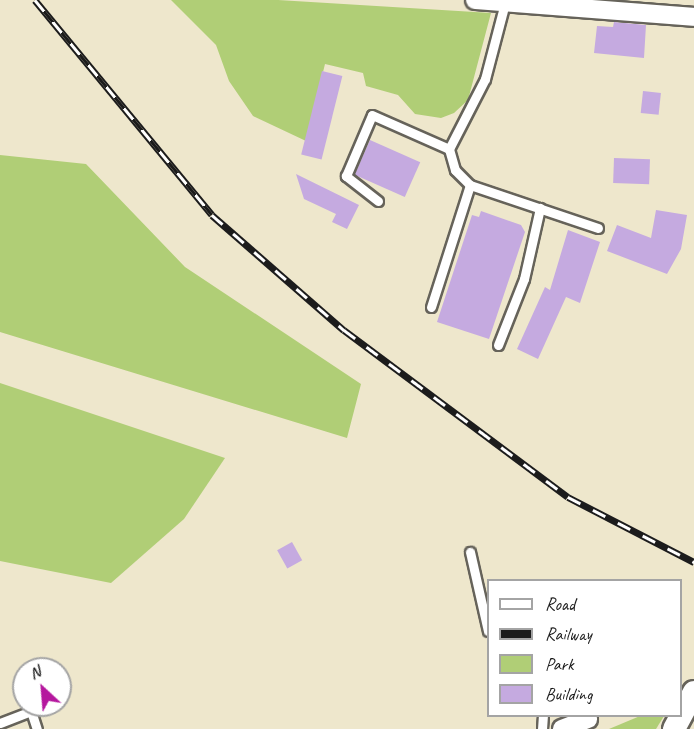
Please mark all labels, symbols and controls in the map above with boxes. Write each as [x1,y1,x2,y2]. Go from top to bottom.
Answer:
legend [487,579,682,717]
text: Road [545,593,575,615]
text: Railway [545,623,592,645]
text: Park [545,653,574,675]
north arrow [12,657,72,717]
text: N [26,661,44,684]
text: Building [545,683,592,705]

